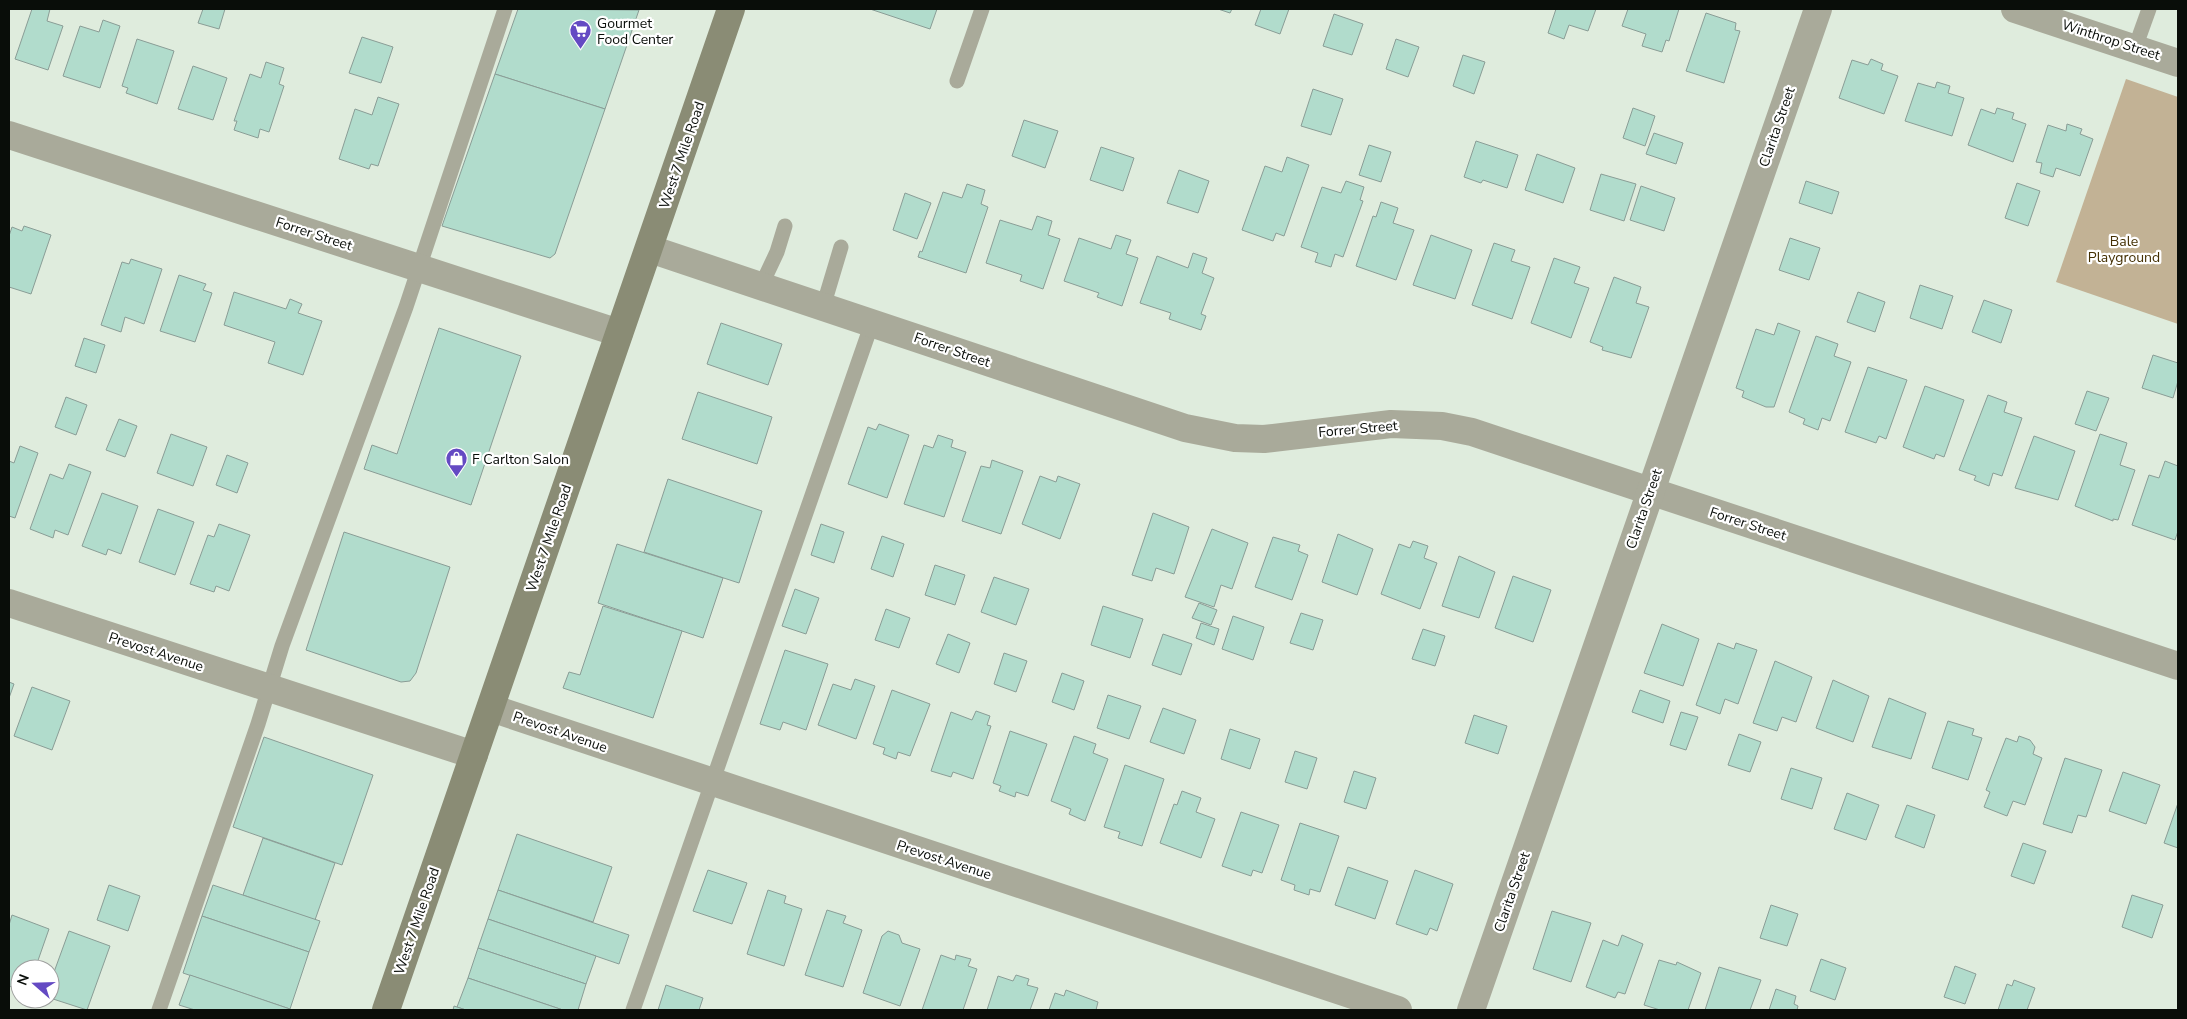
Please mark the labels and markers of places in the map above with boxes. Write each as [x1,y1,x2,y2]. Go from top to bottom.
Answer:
place label: Gourmet Food Center [597,14,673,49]
supermarket icon: Gourmet Food Center [569,19,593,50]
shop icon: F Carlton Salon [444,447,468,478]
place label: F Carlton Salon [472,450,569,469]

